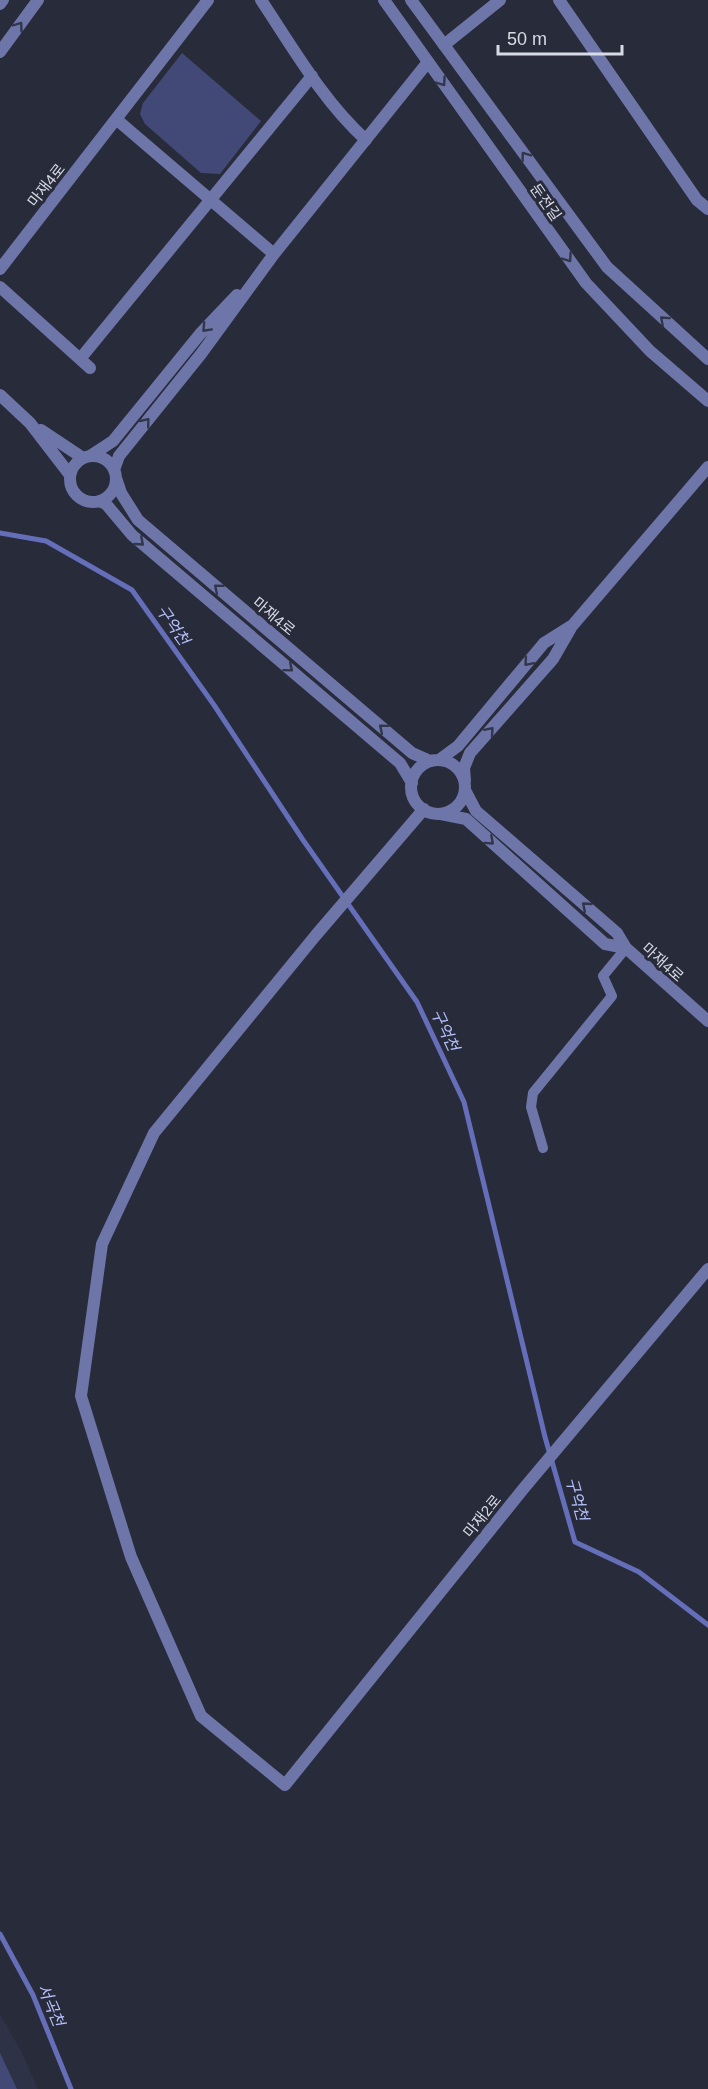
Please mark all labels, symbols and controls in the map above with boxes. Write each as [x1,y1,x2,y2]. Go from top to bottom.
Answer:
scale bar [498,18,622,56]
one-way arrow [12,21,23,32]
text: 50 m [507,29,547,49]
one-way arrow [435,75,446,86]
one-way arrow [521,152,532,163]
street label: 마재4로 [24,160,68,210]
street label: 둔전길 [527,180,565,224]
one-way arrow [560,251,571,262]
one-way arrow [661,316,671,327]
one-way arrow [202,321,213,331]
one-way arrow [139,418,150,429]
one-way arrow [133,534,144,545]
one-way arrow [214,585,225,596]
street label: 마재4로 [249,593,299,639]
water label: 구억천 [153,602,194,650]
one-way arrow [524,655,535,666]
one-way arrow [282,661,293,672]
one-way arrow [379,725,390,736]
one-way arrow [482,727,493,738]
one-way arrow [484,834,494,845]
one-way arrow [582,903,593,914]
street label: 마재4로 [639,939,687,985]
water label: 구억천 [428,1006,463,1056]
water label: 구억천 [563,1475,592,1525]
street label: 마재2로 [460,1491,504,1541]
water label: 서곡천 [35,1981,68,2031]

